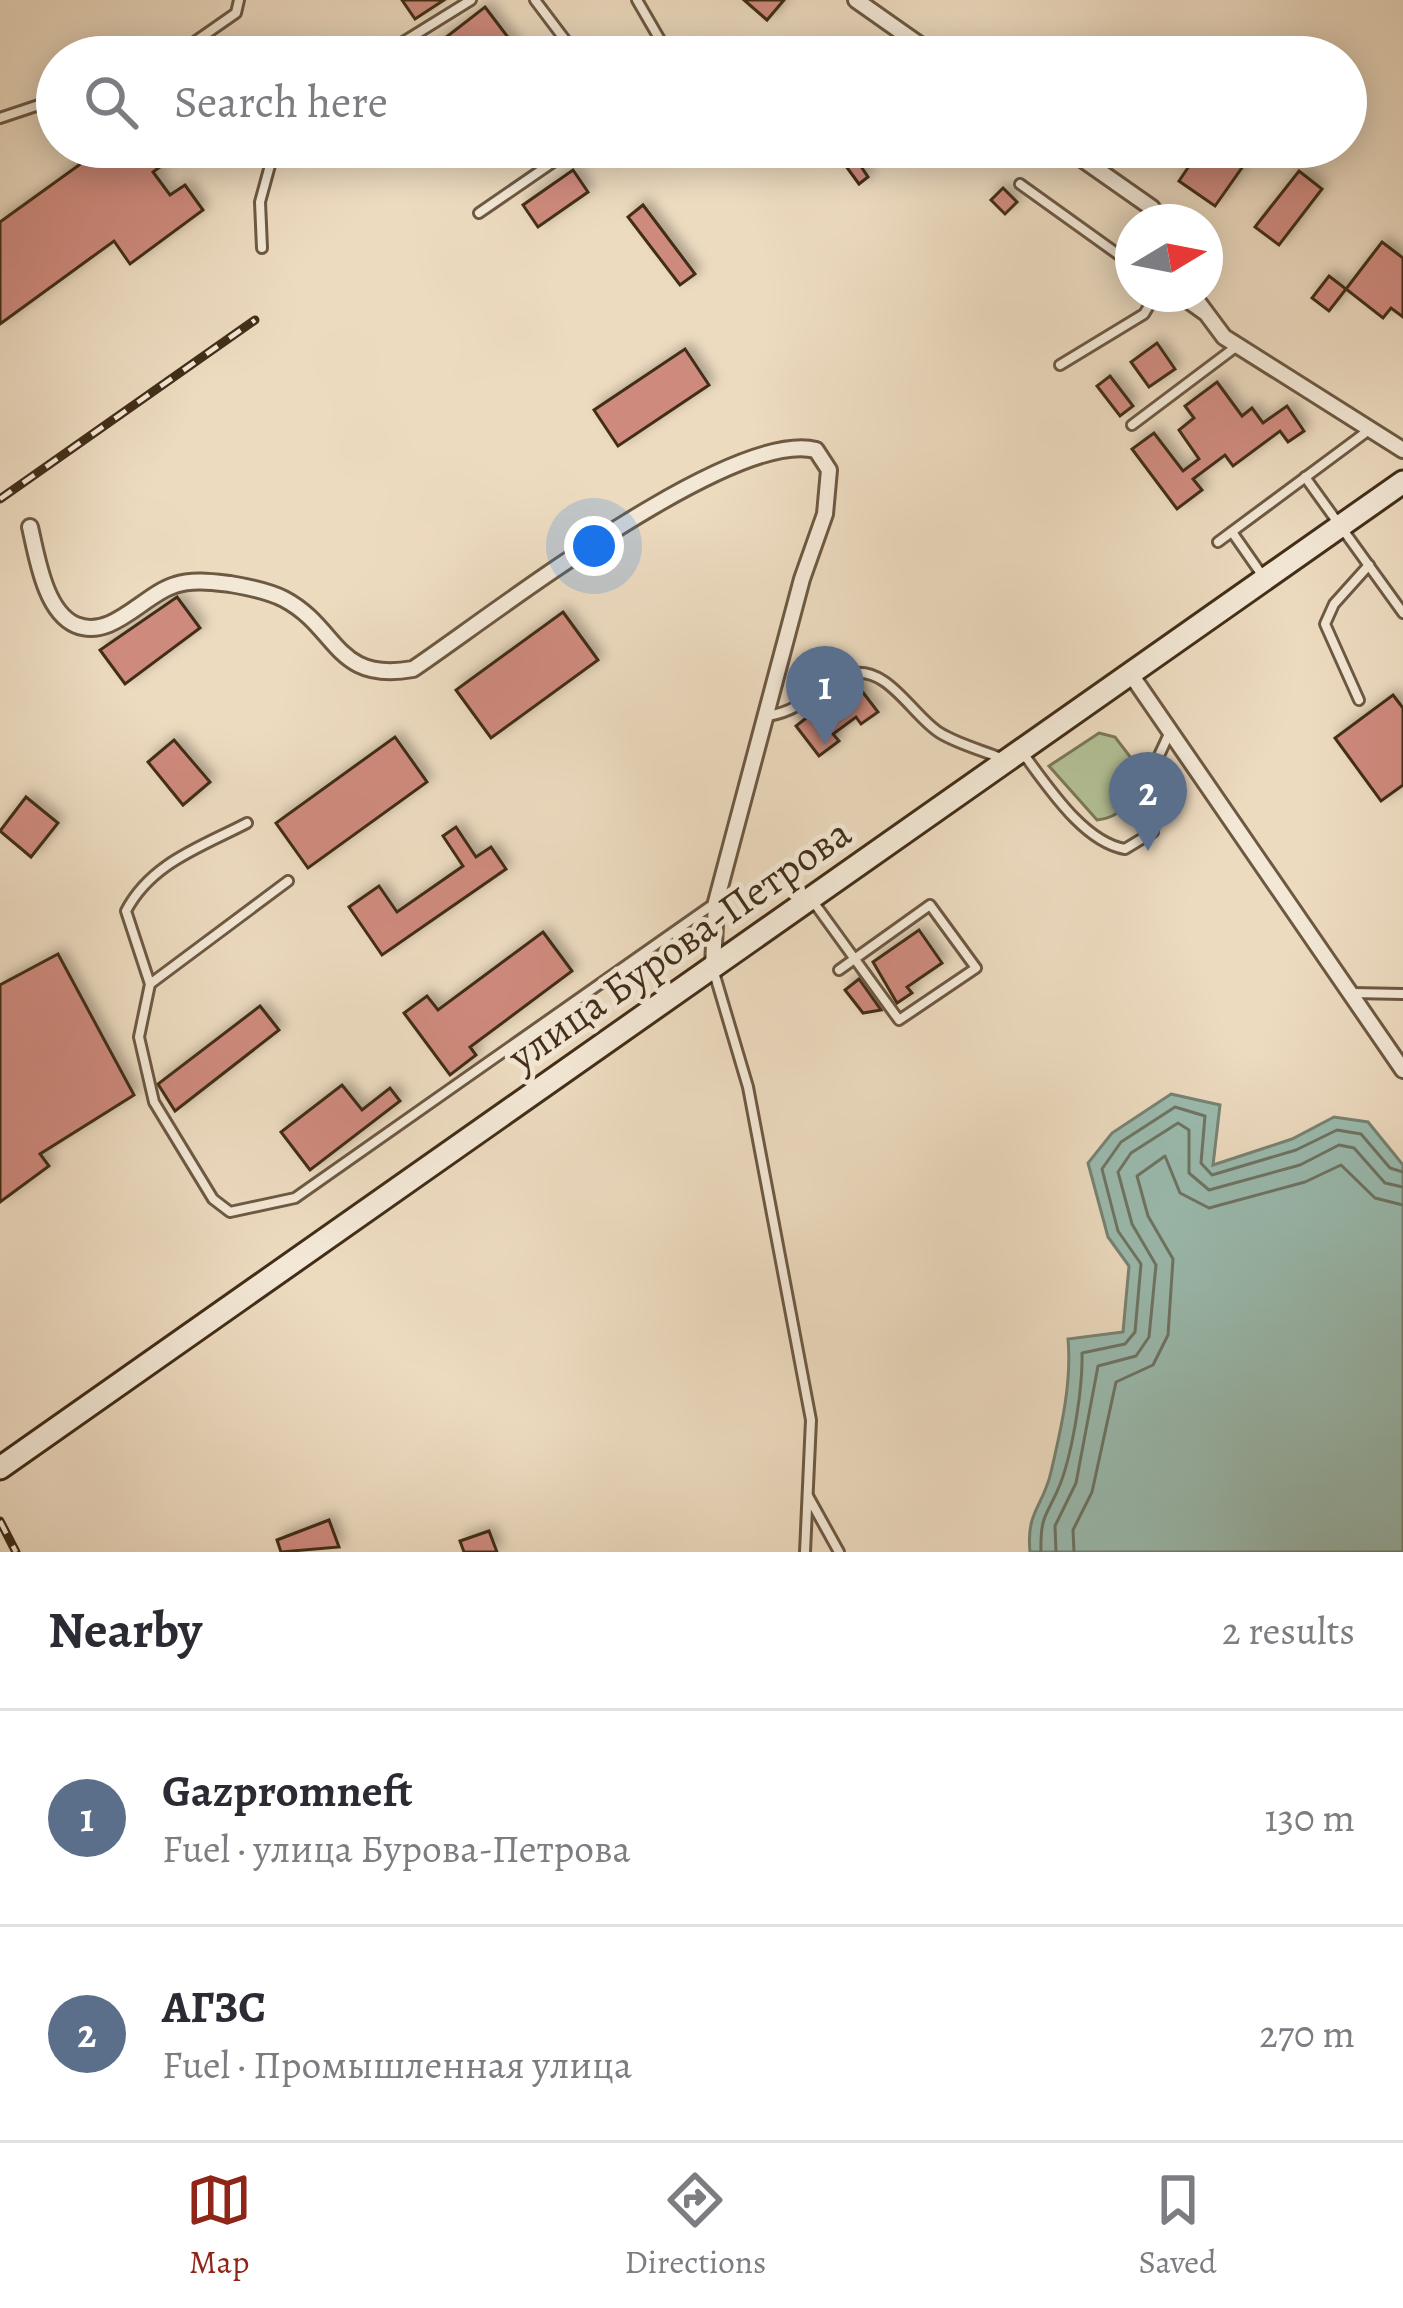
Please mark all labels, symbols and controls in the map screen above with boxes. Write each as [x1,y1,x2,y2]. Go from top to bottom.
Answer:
search box [36,36,1367,168]
icon: search [78,69,144,135]
text: Search here [174,71,388,133]
north arrow [1115,204,1223,312]
your location [564,516,624,576]
pin: 1 [786,646,864,745]
pin: 2 [1109,752,1187,851]
street label: улица Бурова-Петрова [495,804,862,1084]
text: Nearby [48,1595,202,1665]
text: 2 results [1222,1604,1355,1657]
text: Gazpromneft [162,1760,413,1822]
text: 1 [80,1791,94,1844]
text: 130 m [1264,1791,1355,1844]
text: Fuel · улица Бурова-Петрова [162,1822,631,1875]
text: АГЗС [162,1976,266,2038]
text: 2 [78,2007,96,2060]
text: 270 m [1259,2007,1355,2060]
text: Fuel · Промышленная улица [162,2038,632,2091]
tab: Map [186,2167,252,2284]
tab: Directions [625,2167,766,2284]
tab: Saved [1139,2167,1217,2284]

